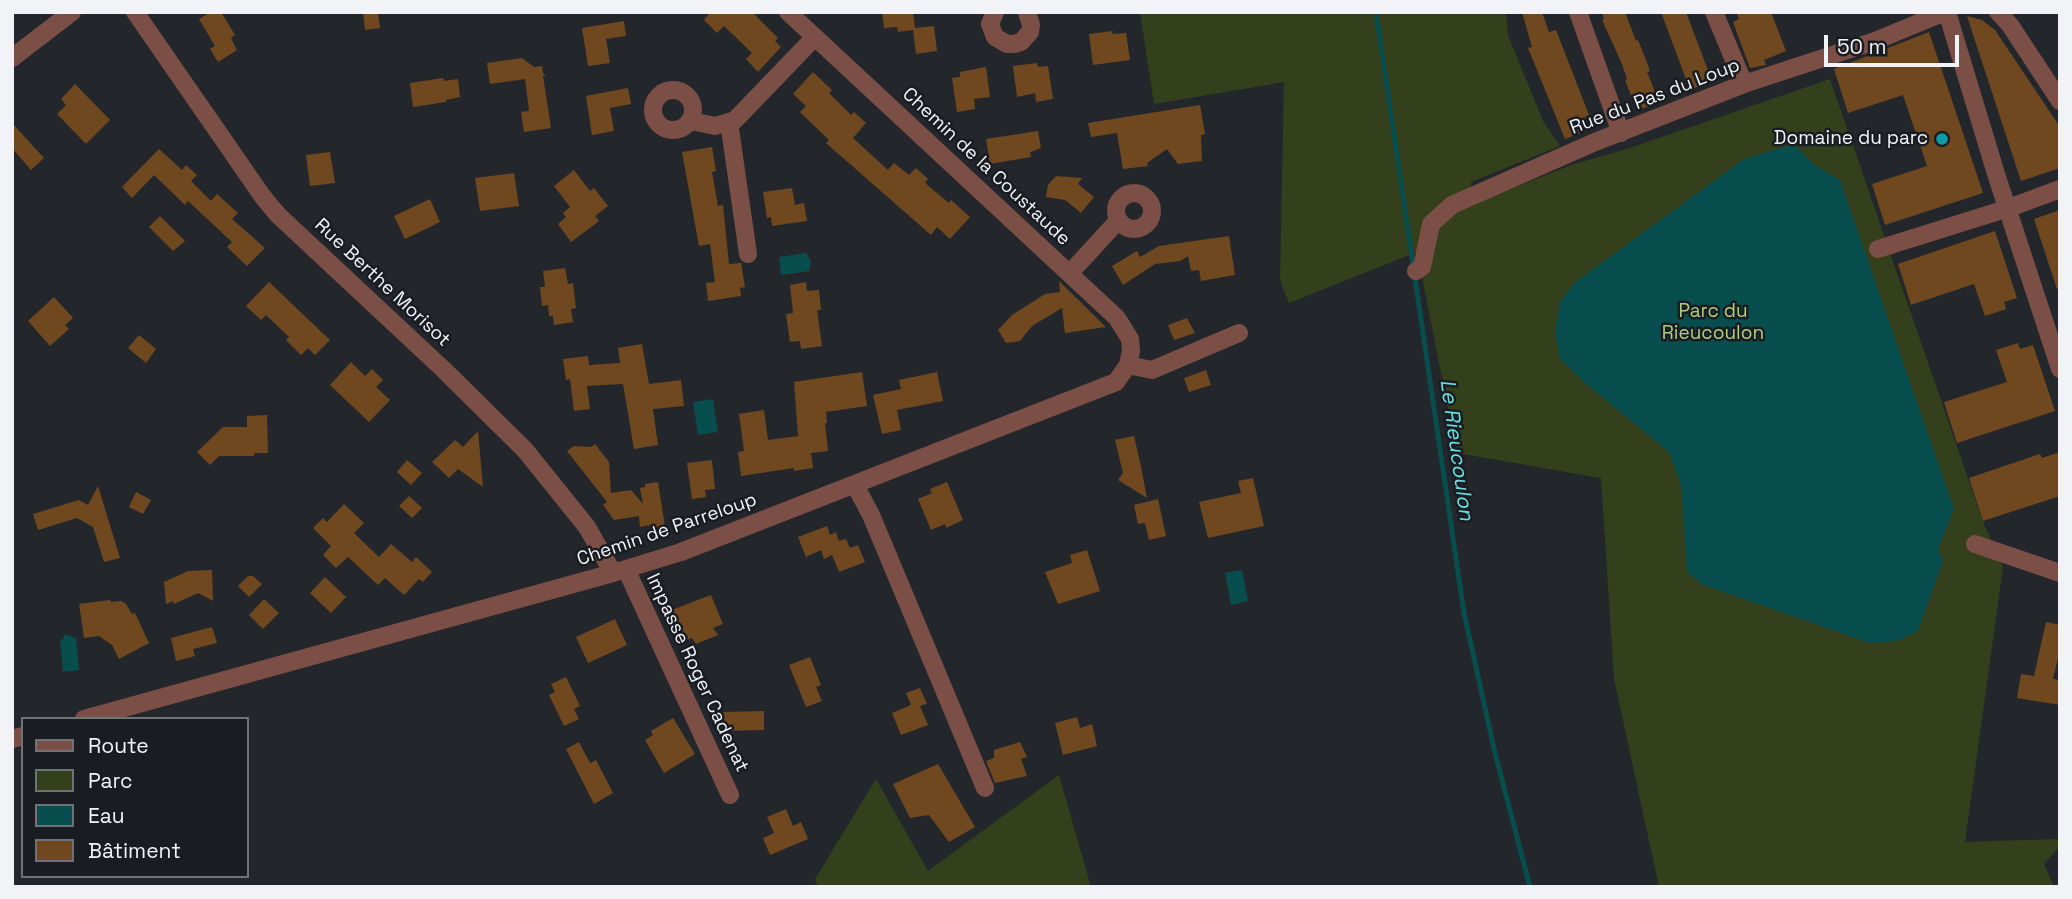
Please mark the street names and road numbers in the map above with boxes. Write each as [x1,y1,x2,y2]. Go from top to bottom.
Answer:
street label: Rue du Pas du Loup [1567,54,1743,140]
street label: Chemin de la Coustaude [897,83,1075,251]
street label: Rue Berthe Morisot [309,214,455,352]
street label: Chemin de Parreloup [574,489,760,571]
street label: Impasse Roger Cadenat [641,570,753,776]

